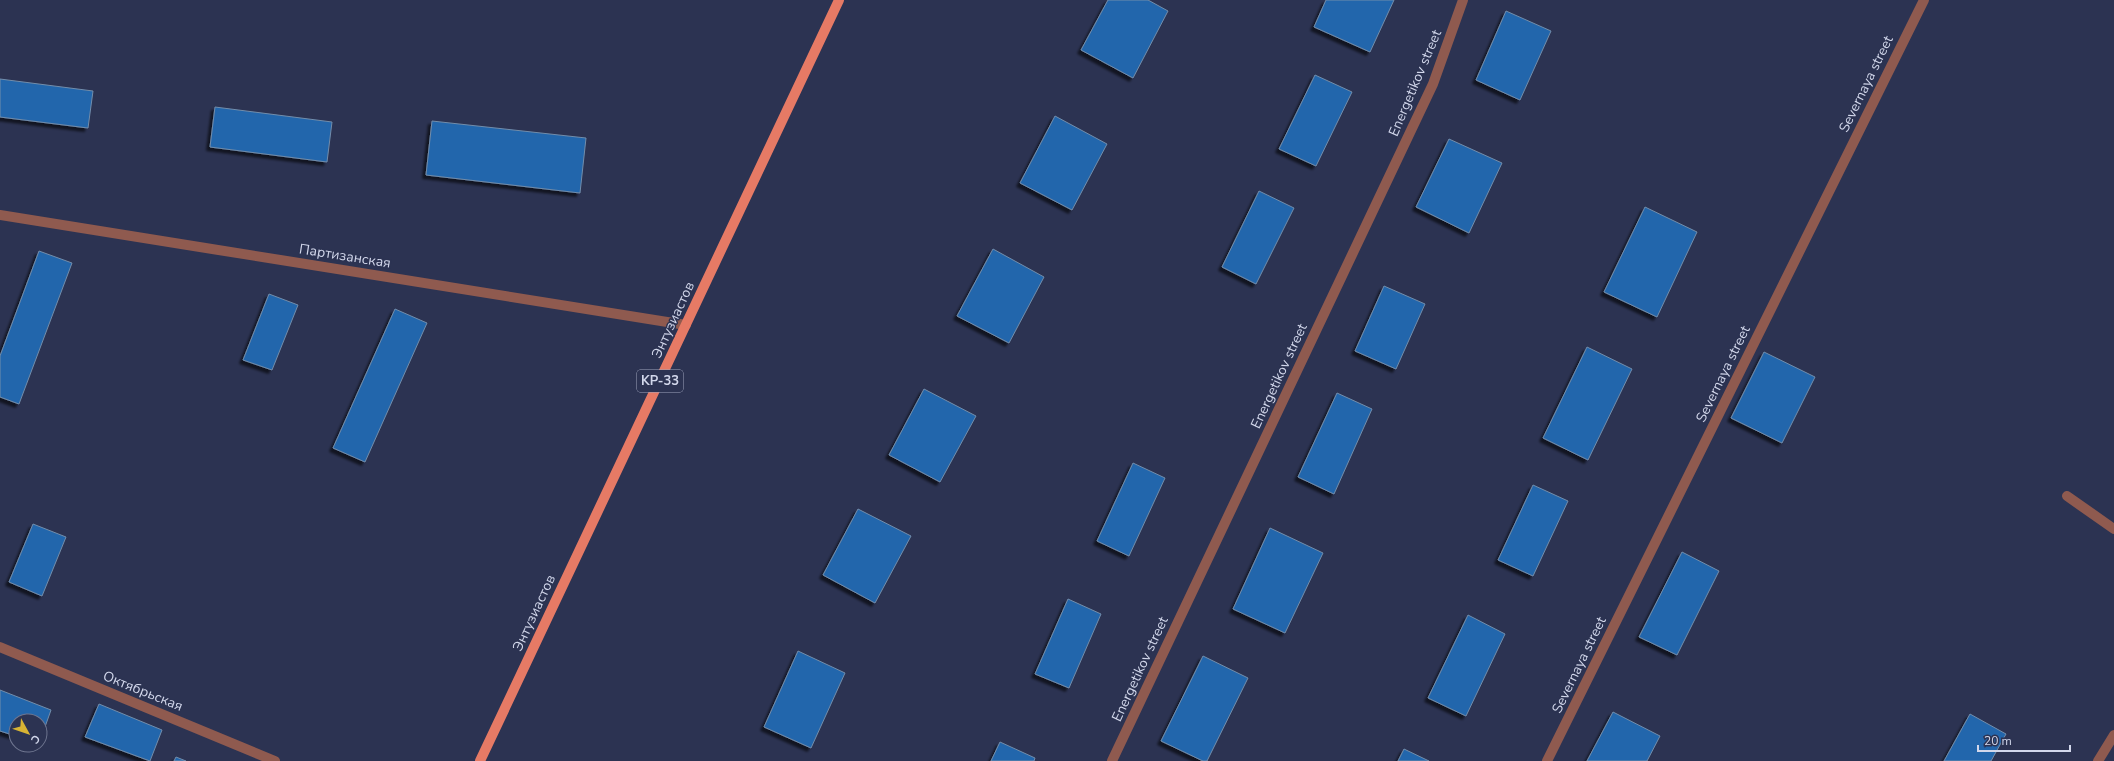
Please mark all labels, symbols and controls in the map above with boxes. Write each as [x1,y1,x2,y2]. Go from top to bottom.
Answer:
street label: Energetikov street [1384,27,1446,139]
street label: Severnaya street [1834,32,1898,135]
street label: Партизанская [298,239,392,273]
street label: Энтузиастов [647,278,699,361]
street label: Energetikov street [1246,320,1312,432]
street label: Severnaya street [1691,322,1755,425]
road number: KP-33 [637,370,683,392]
street label: Энтузиастов [508,571,560,654]
street label: Energetikov street [1107,613,1173,725]
street label: Severnaya street [1547,613,1611,716]
street label: Октябрьская [100,666,186,716]
north arrow [8,713,48,753]
scale bar [1978,727,2070,753]
text: С [27,731,43,747]
text: 20 m [1984,733,2012,749]

